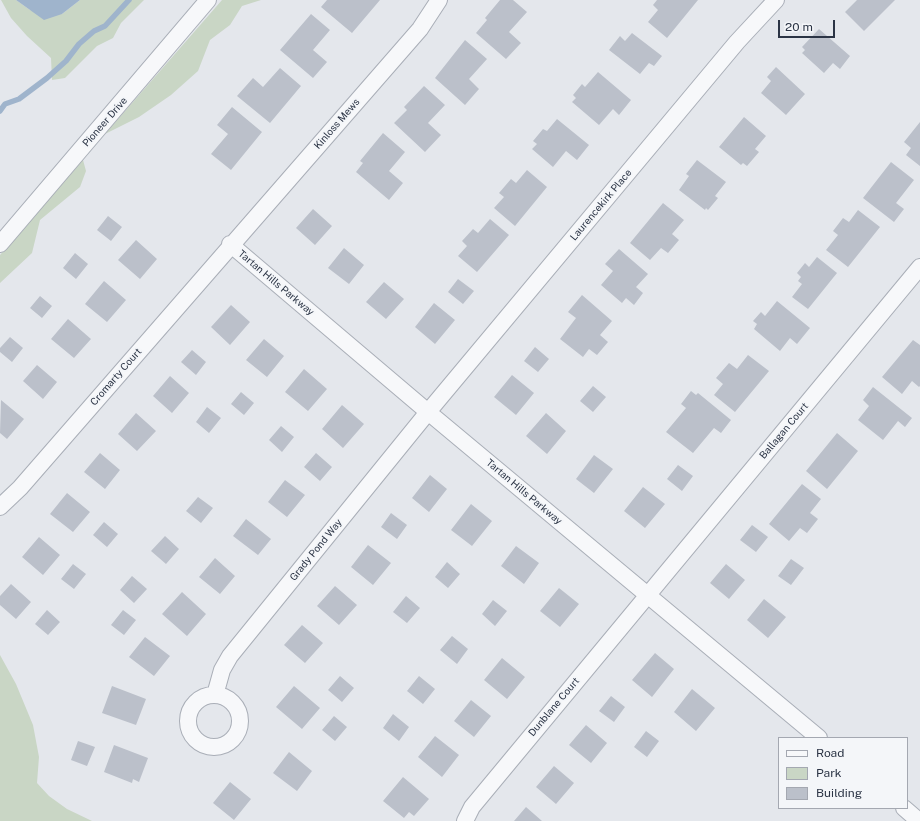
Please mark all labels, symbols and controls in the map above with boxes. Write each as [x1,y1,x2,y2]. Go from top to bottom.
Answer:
scale bar [780,12,837,38]
text: 20 m [785,20,813,34]
street label: Pioneer Drive [80,95,130,149]
street label: Kinloss Mews [312,96,362,152]
street label: Laurencekirk Place [568,167,634,243]
street label: Tartan Hills Parkway [236,248,316,318]
street label: Cromarty Court [88,346,144,408]
street label: Ballagan Court [757,401,811,461]
street label: Tartan Hills Parkway [484,457,564,527]
street label: Grady Pond Way [287,517,345,583]
street label: Dunblane Court [526,675,582,739]
legend [778,737,908,809]
text: Road [816,746,844,760]
text: Park [816,766,842,780]
text: Building [816,786,862,800]

